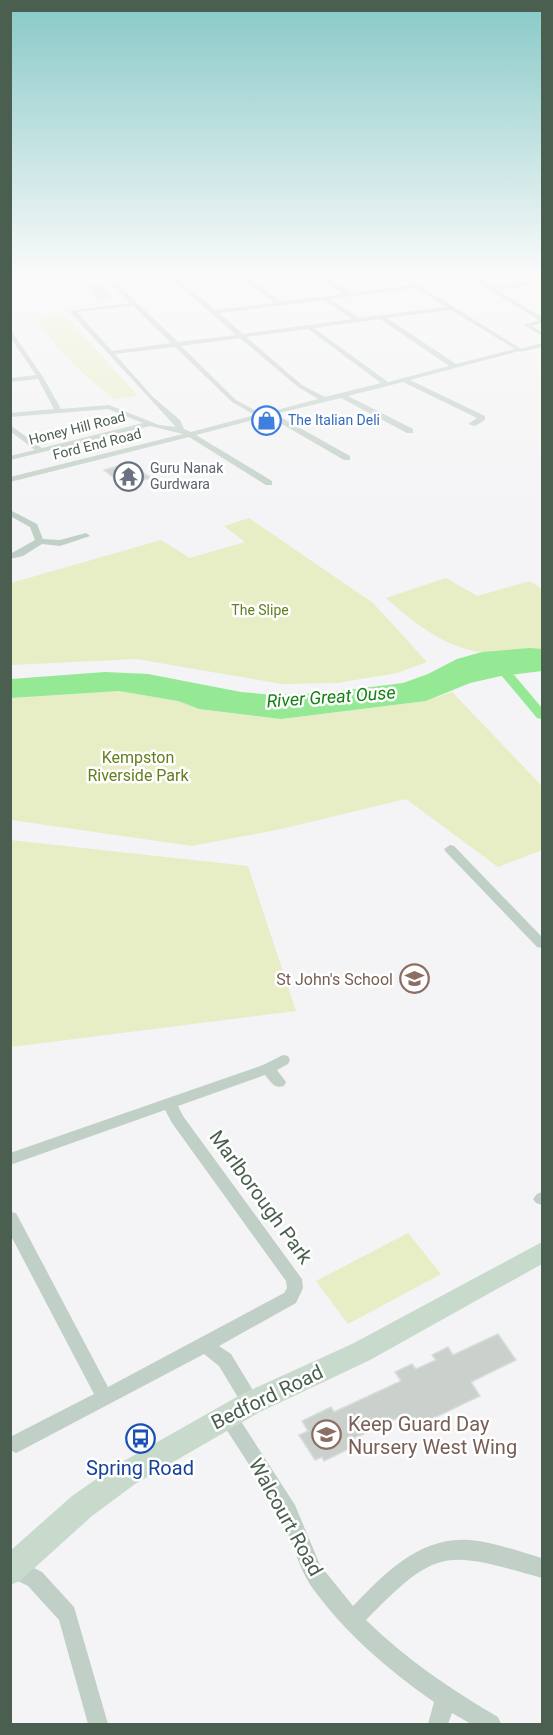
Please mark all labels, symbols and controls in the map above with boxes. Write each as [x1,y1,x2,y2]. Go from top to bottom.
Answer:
shop icon: The Italian Deli [251,404,283,436]
street label: Honey Hill Road [27,408,127,448]
place label: The Italian Deli [288,412,380,428]
street label: Ford End Road [51,425,143,463]
temple icon: Guru Nanak Gurdwara [113,460,145,492]
place label: Guru Nanak Gurdwara [150,460,224,492]
park label: The Slipe [231,602,289,618]
water label: River Great Ouse [266,682,396,711]
park label: Kempston Riverside Park [87,748,189,785]
school or university icon: St John's School [398,963,430,995]
place label: St John's School [276,970,393,989]
street label: Marlborough Park [205,1126,318,1269]
street label: Bedford Road [207,1360,327,1434]
place label: Keep Guard Day Nursery West Wing [348,1412,517,1459]
school or university icon: Keep Guard Day Nursery West Wing [311,1419,343,1451]
bus stop icon: Spring Road [124,1422,156,1454]
street label: Walcourt Road [244,1454,328,1580]
place label: Spring Road [86,1456,194,1480]

